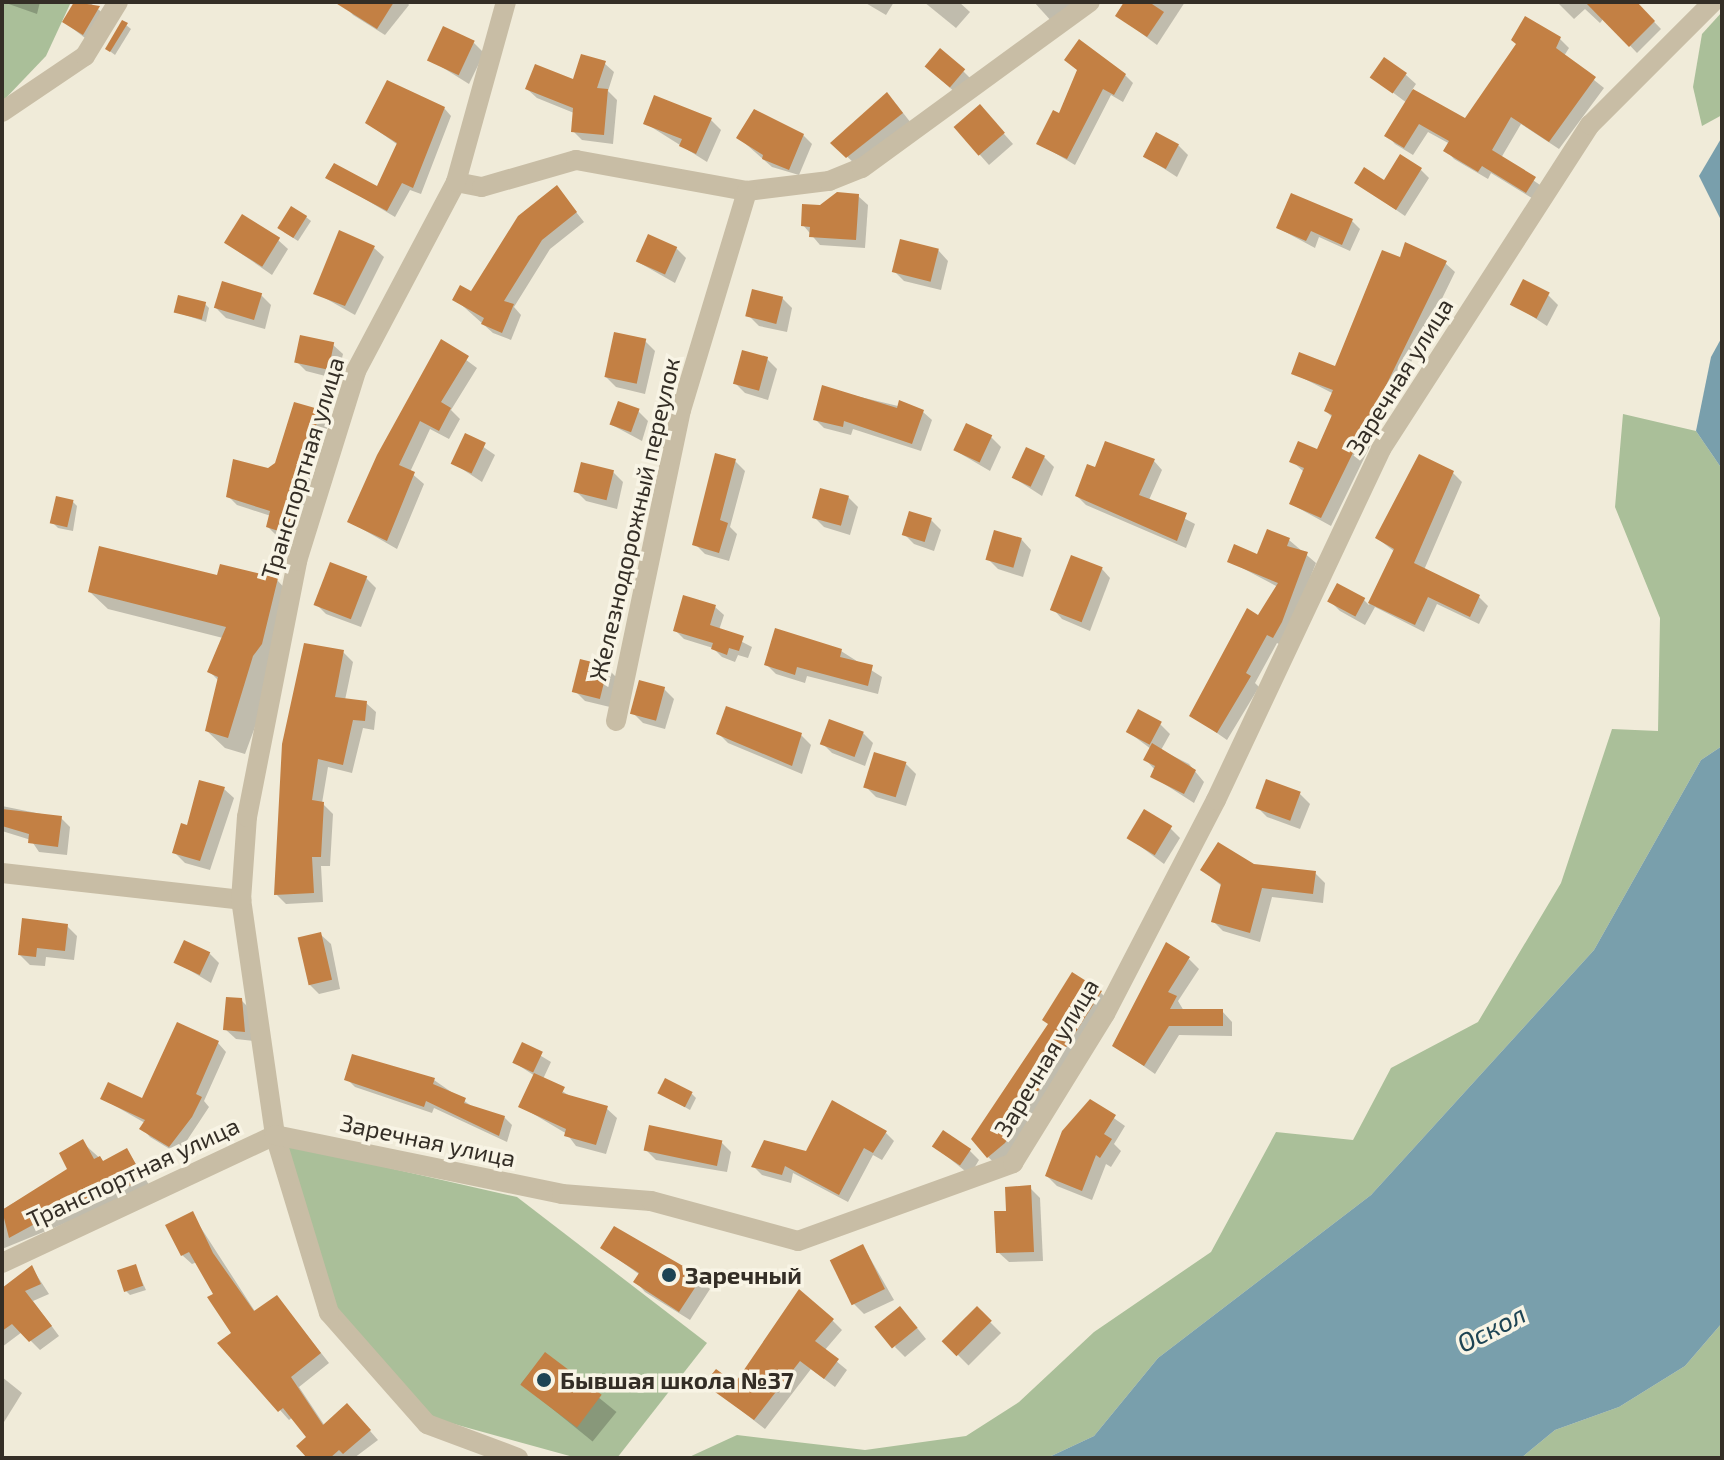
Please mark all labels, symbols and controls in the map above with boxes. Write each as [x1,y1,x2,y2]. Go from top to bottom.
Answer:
street label: Заречная улица [1339,293,1459,459]
street label: Транспортная улица [254,353,350,583]
street label: Железнодорожный переулок [583,355,685,683]
street label: Заречная улица [988,973,1104,1141]
street label: Заречная улица [338,1107,518,1173]
street label: Транспортная улица [22,1110,244,1234]
place label: Заречный [685,1261,802,1289]
marker: Заречный [660,1266,678,1284]
water label: Оскол [1451,1298,1531,1358]
place label: Бывшая школа №37 [560,1366,794,1394]
marker: Бывшая школа №37 [535,1371,553,1389]

